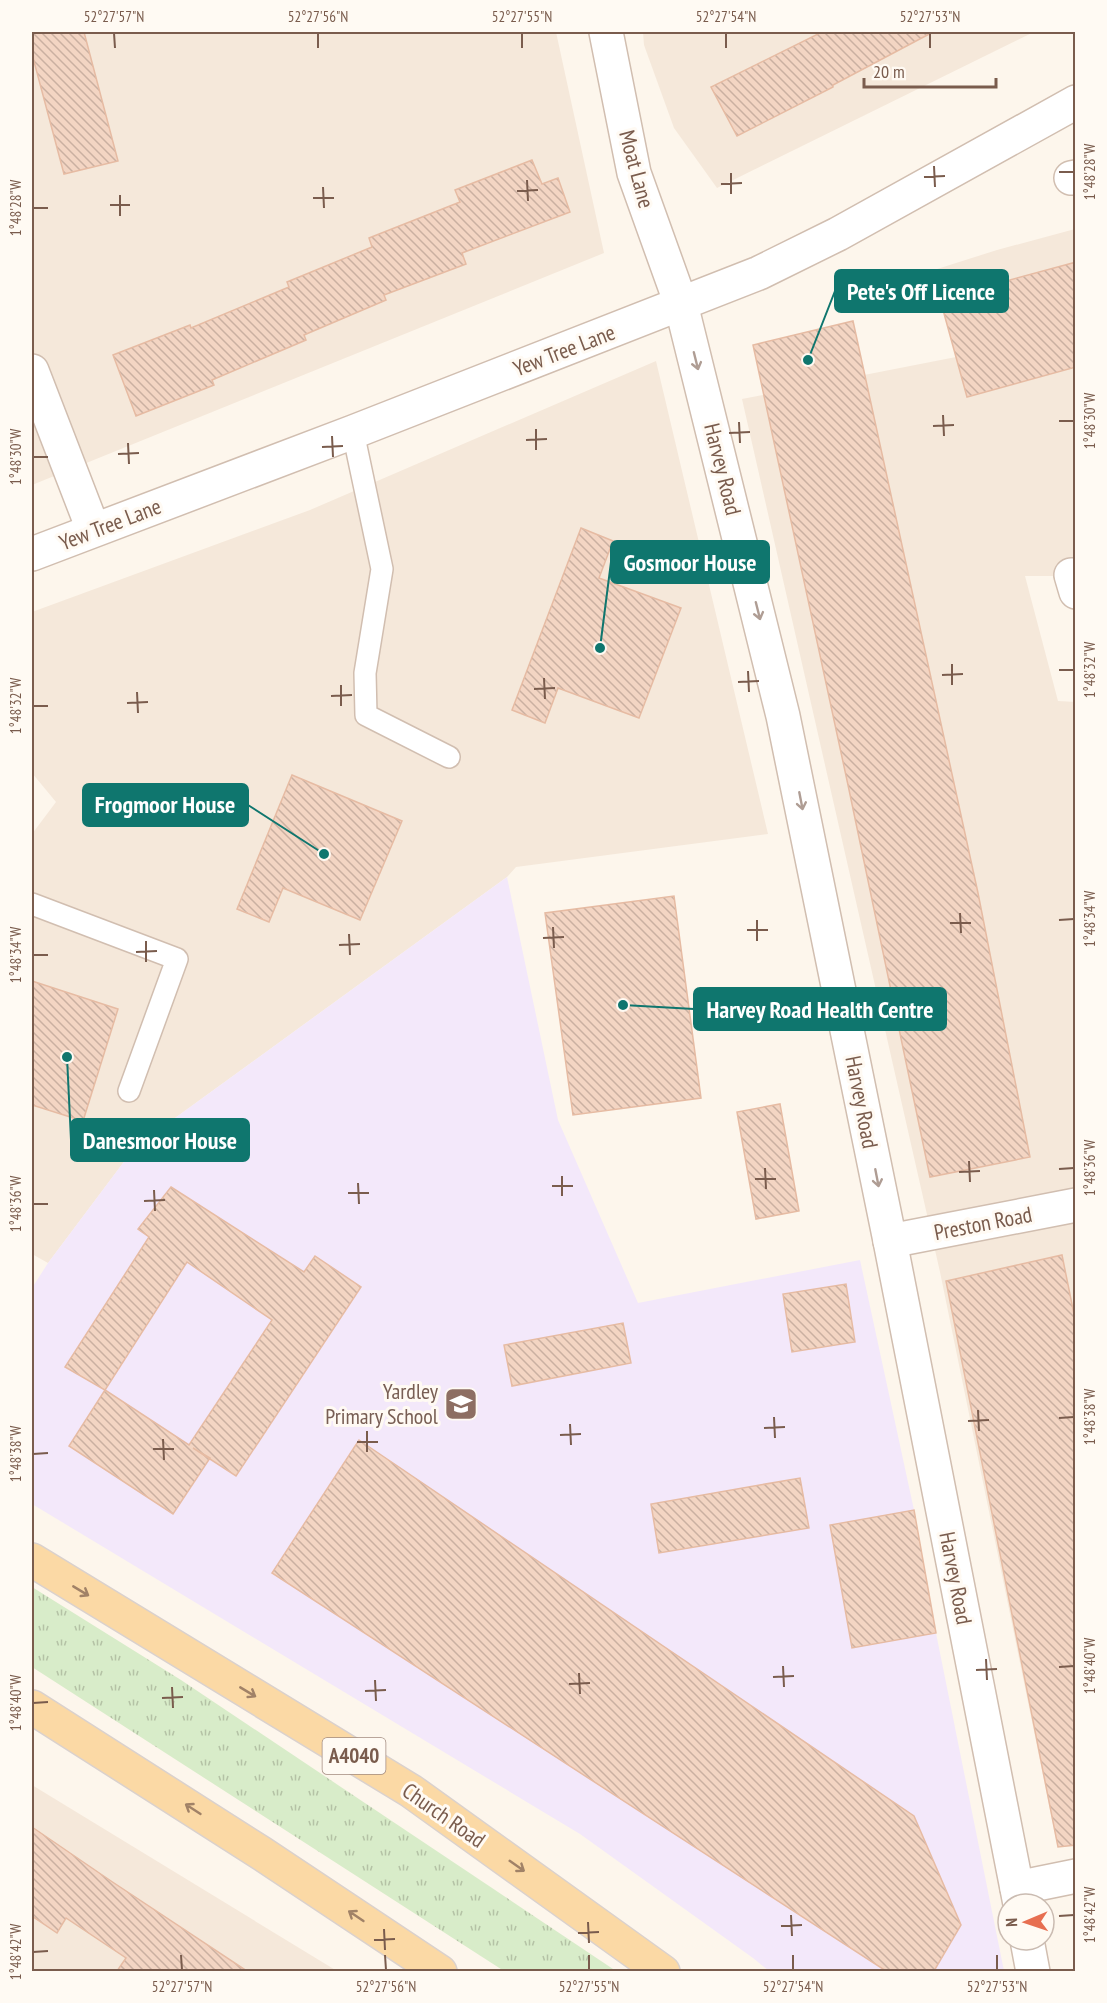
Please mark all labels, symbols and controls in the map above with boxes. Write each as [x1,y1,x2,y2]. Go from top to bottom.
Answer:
text: 52°27'57"N [84,7,144,26]
text: 52°27'56"N [288,7,348,26]
text: 52°27'55"N [492,7,552,26]
text: 52°27'54"N [696,7,756,26]
text: 52°27'53"N [900,7,960,26]
scale bar [864,51,996,89]
text: 20 m [873,60,905,83]
street label: Moat Lane [613,127,661,211]
text: 1°48'28"W [1080,144,1099,200]
text: 1°48'28"W [6,180,25,236]
callout: Pete's Off Licence [835,270,1008,312]
text: Pete's Off Licence [847,276,995,307]
street label: Yew Tree Lane [509,318,619,382]
one-way arrow [690,351,702,370]
text: 1°48'30"W [1080,393,1099,449]
street label: Harvey Road [698,420,748,518]
text: 1°48'30"W [6,429,25,485]
street label: Yew Tree Lane [55,492,165,556]
callout: Gosmoor House [611,541,769,583]
text: Gosmoor House [623,547,757,578]
one-way arrow [752,601,764,620]
text: 1°48'32"W [1080,642,1099,698]
text: 1°48'32"W [6,678,25,734]
callout: Frogmoor House [83,784,248,826]
text: Frogmoor House [95,789,235,820]
one-way arrow [796,791,807,810]
text: 1°48'34"W [1080,891,1099,947]
text: 1°48'34"W [6,927,25,983]
callout: Harvey Road Health Centre [694,988,946,1030]
text: Harvey Road Health Centre [706,994,934,1025]
street label: Harvey Road [839,1053,885,1151]
callout: Danesmoor House [71,1119,249,1161]
text: Danesmoor House [83,1125,237,1156]
text: 1°48'36"W [1080,1140,1099,1196]
one-way arrow [872,1167,883,1187]
text: 1°48'36"W [6,1176,25,1232]
street label: Preston Road [932,1200,1034,1246]
place label: Yardley Primary School [325,1377,439,1430]
school or university icon: Yardley Primary School [443,1386,479,1422]
text: 1°48'38"W [1080,1389,1099,1445]
text: 1°48'38"W [6,1426,25,1482]
street label: Harvey Road [933,1529,979,1627]
one-way arrow [73,1584,90,1597]
text: 1°48'40"W [1080,1638,1099,1694]
text: 1°48'40"W [6,1675,25,1731]
one-way arrow [239,1686,256,1698]
road number: A4040 [322,1738,386,1774]
street label: Church Road [397,1776,491,1854]
one-way arrow [184,1803,201,1816]
one-way arrow [509,1860,525,1873]
text: 1°48'42"W [1080,1887,1099,1943]
north arrow [996,1892,1056,1952]
one-way arrow [348,1910,365,1922]
text: N [1001,1918,1021,1927]
text: 1°48'42"W [6,1924,25,1980]
text: 52°27'57"N [152,1977,212,1996]
text: 52°27'56"N [356,1977,416,1996]
text: 52°27'55"N [559,1977,619,1996]
text: 52°27'54"N [763,1977,823,1996]
text: 52°27'53"N [967,1977,1027,1996]

